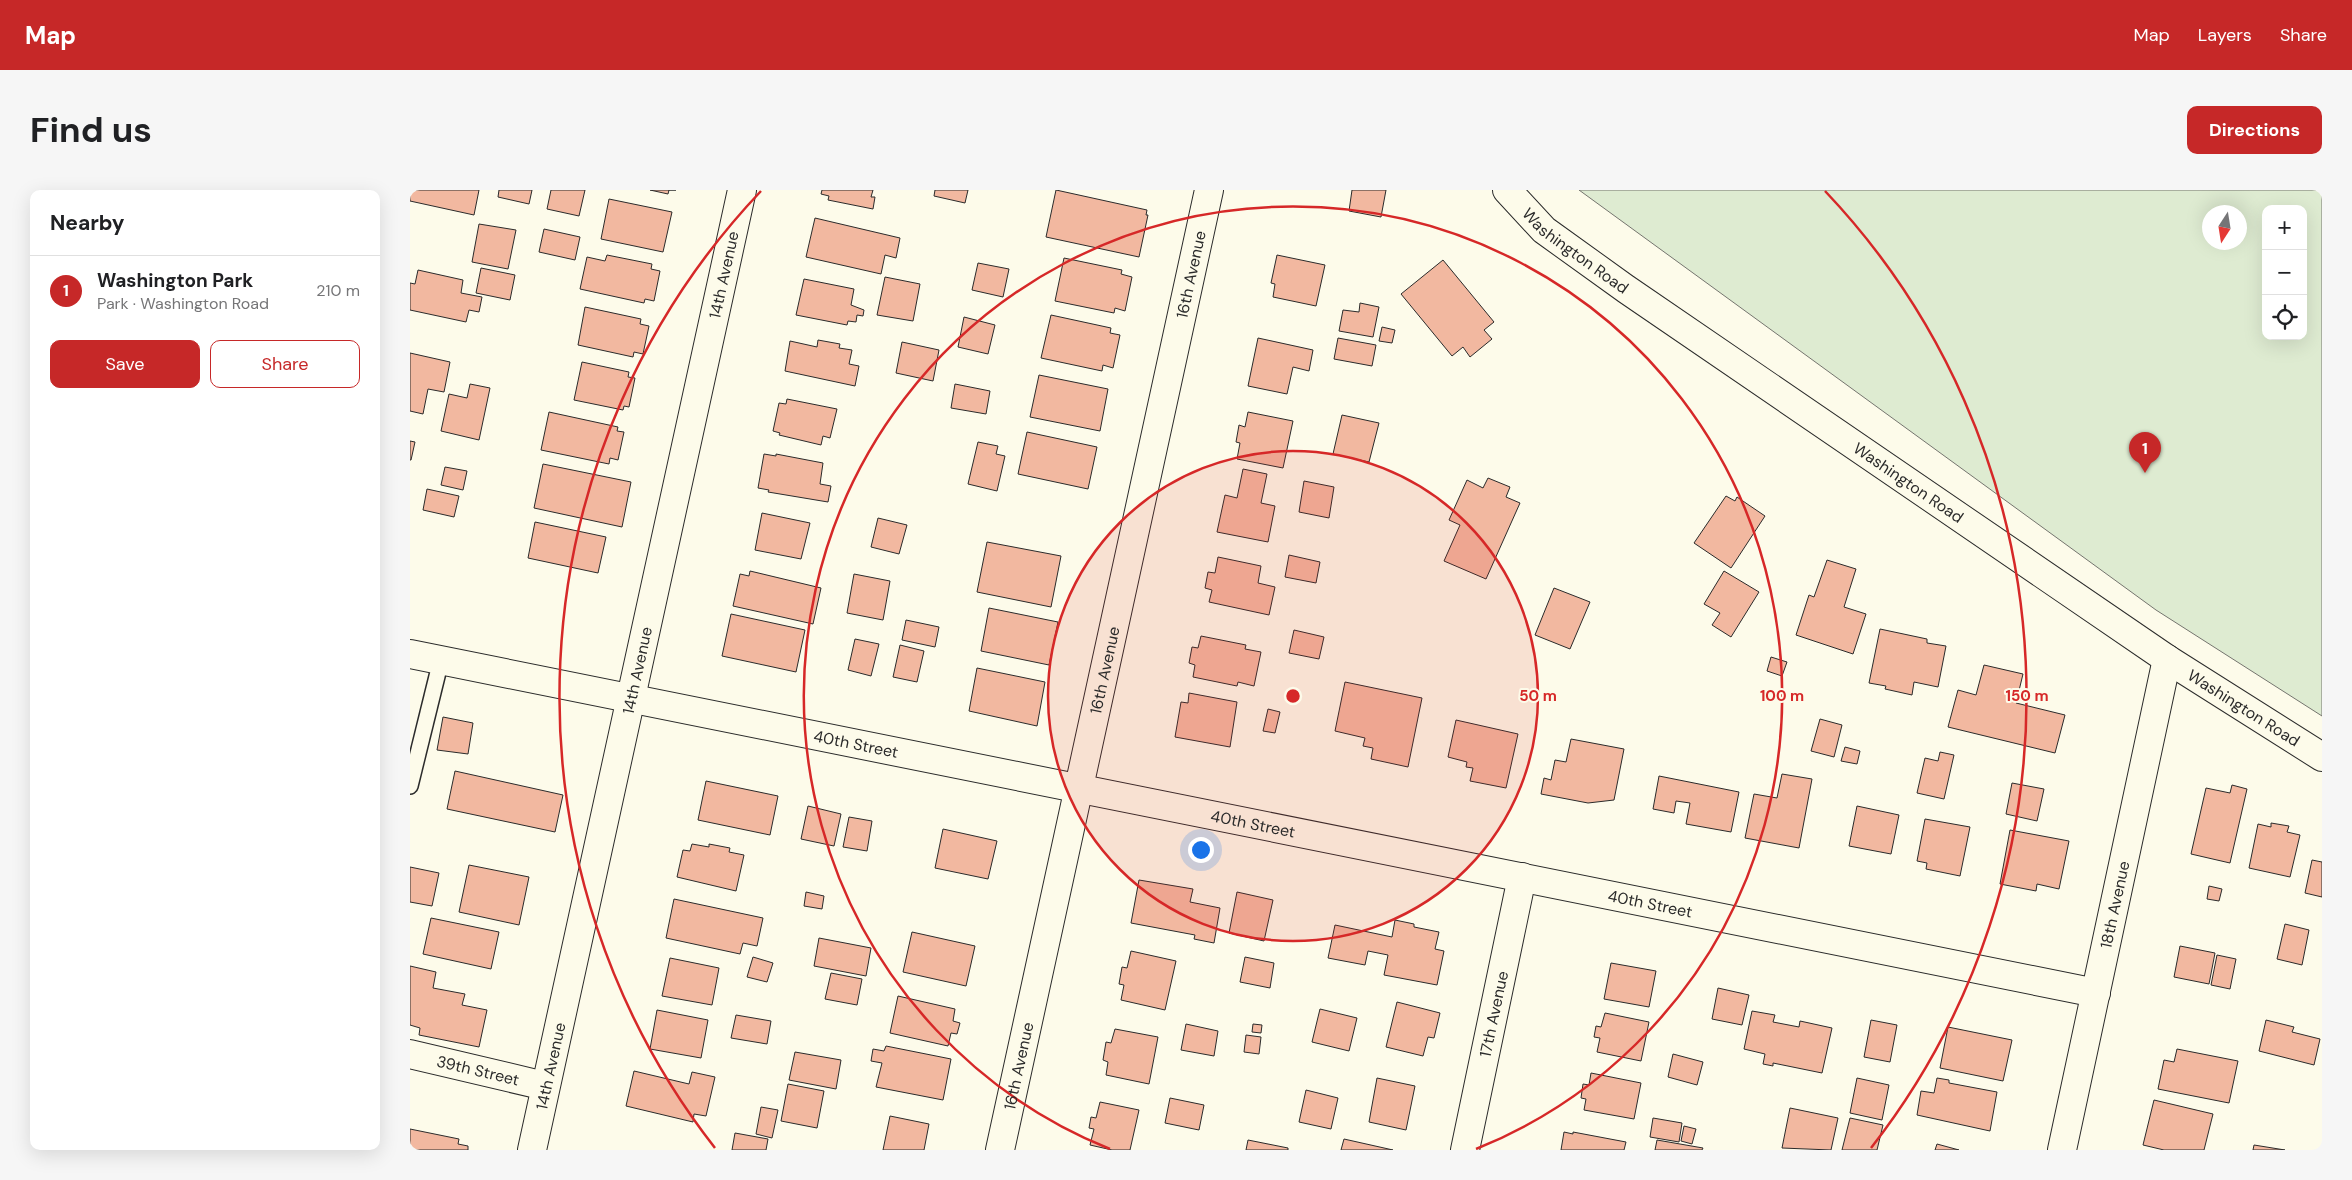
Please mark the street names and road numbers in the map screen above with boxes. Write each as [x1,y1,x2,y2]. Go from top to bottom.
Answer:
street label: Washington Road [1518,203,1633,298]
street label: 14th Avenue [704,229,743,320]
street label: 16th Avenue [1171,229,1210,320]
street label: Washington Road [1850,437,1968,527]
street label: 16th Avenue [1085,624,1124,716]
street label: 14th Avenue [617,625,657,716]
street label: Washington Road [2184,664,2304,751]
street label: 40th Street [812,725,900,762]
street label: 40th Street [1209,805,1297,842]
street label: 18th Avenue [2095,859,2134,950]
street label: 40th Street [1606,885,1694,922]
street label: 17th Avenue [1474,969,1513,1059]
street label: 14th Avenue [531,1020,570,1112]
street label: 16th Avenue [999,1020,1038,1112]
street label: 39th Street [435,1050,522,1090]

